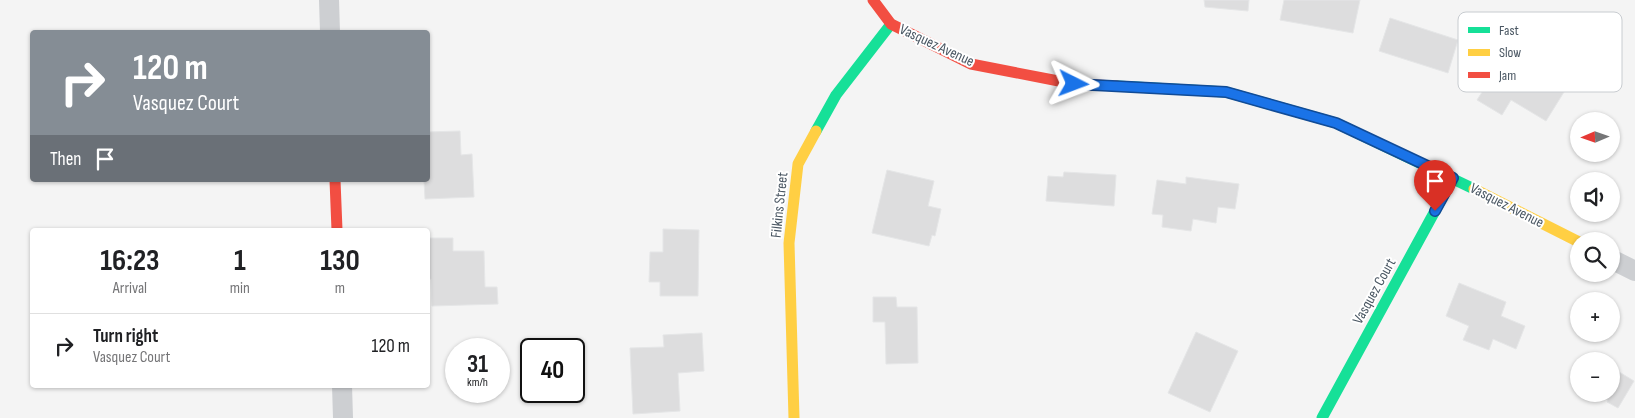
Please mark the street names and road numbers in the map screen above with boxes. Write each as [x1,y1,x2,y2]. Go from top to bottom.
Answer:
street label: Vasquez Avenue [896,20,977,71]
street label: Filkins Street [767,171,792,239]
street label: Vasquez Avenue [1467,179,1547,232]
street label: Vasquez Court [1349,255,1401,328]

